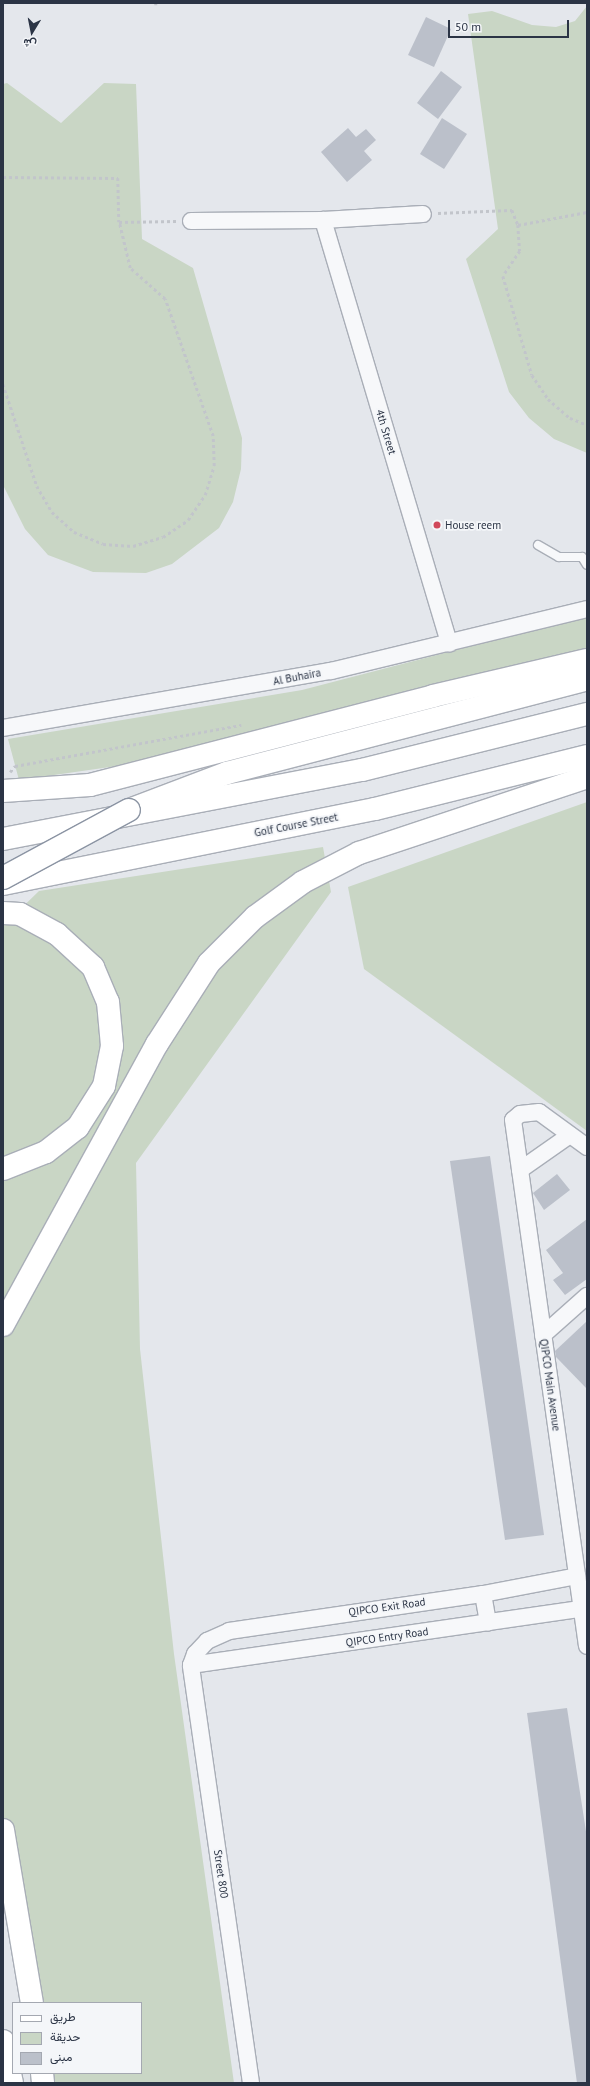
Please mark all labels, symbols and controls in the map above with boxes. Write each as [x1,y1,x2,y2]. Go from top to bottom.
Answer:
north arrow [12,12,52,52]
scale bar [450,12,571,38]
text: 50 m [455,19,481,34]
text: ش [22,36,38,52]
street label: 4th Street [373,408,399,456]
place label: House reem [445,518,501,532]
marker: House reem [432,520,442,530]
street label: Al Buhaira [272,666,322,688]
street label: Golf Course Street [253,810,339,840]
street label: QIPCO Main Avenue [537,1338,563,1432]
street label: QIPCO Exit Road [348,1595,426,1619]
street label: QIPCO Entry Road [345,1625,429,1649]
street label: Street 800 [211,1849,231,1899]
legend [12,2002,142,2074]
text: طريق [50,2009,75,2024]
text: حديقة [50,2029,80,2044]
text: مبنى [50,2049,72,2064]

